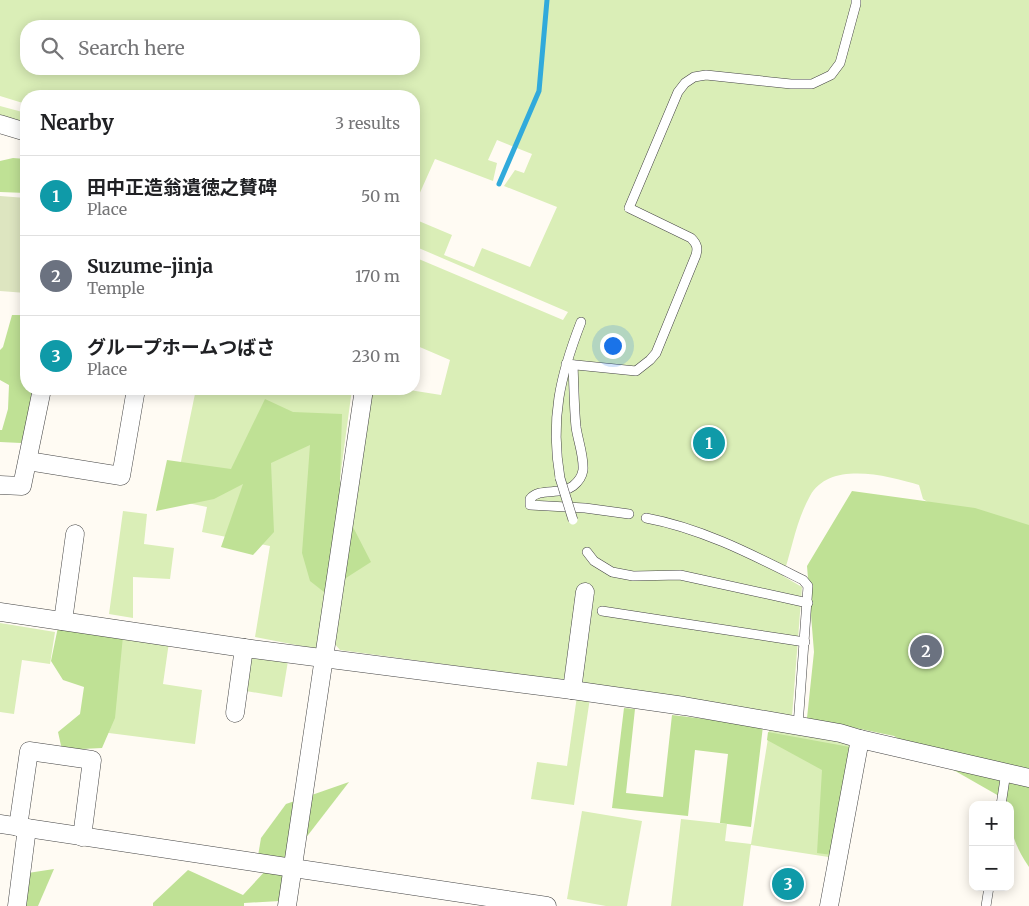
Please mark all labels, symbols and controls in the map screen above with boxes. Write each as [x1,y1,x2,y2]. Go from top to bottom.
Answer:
search box [20,20,420,75]
icon: search [38,34,66,62]
text: Search here [78,36,185,60]
text: Nearby [40,109,114,136]
text: 3 results [335,113,400,133]
text: 田中正造翁遺徳之賛碑 [87,175,277,199]
text: 1 [52,186,60,206]
text: 50 m [361,186,400,206]
text: Place [87,199,127,219]
text: Suzume-jinja [87,254,213,278]
text: 2 [51,266,61,286]
text: 170 m [355,266,400,286]
text: Temple [87,278,145,298]
your location [600,333,626,359]
text: グループホームつばさ [87,335,275,359]
text: 3 [51,346,61,366]
text: 230 m [352,346,400,366]
text: Place [87,359,127,379]
pin: 1 [693,424,725,462]
pin: 2 [910,632,942,670]
map controls [969,801,1014,891]
button: + [969,801,1014,846]
button: − [969,846,1014,891]
pin: 3 [772,865,804,903]

